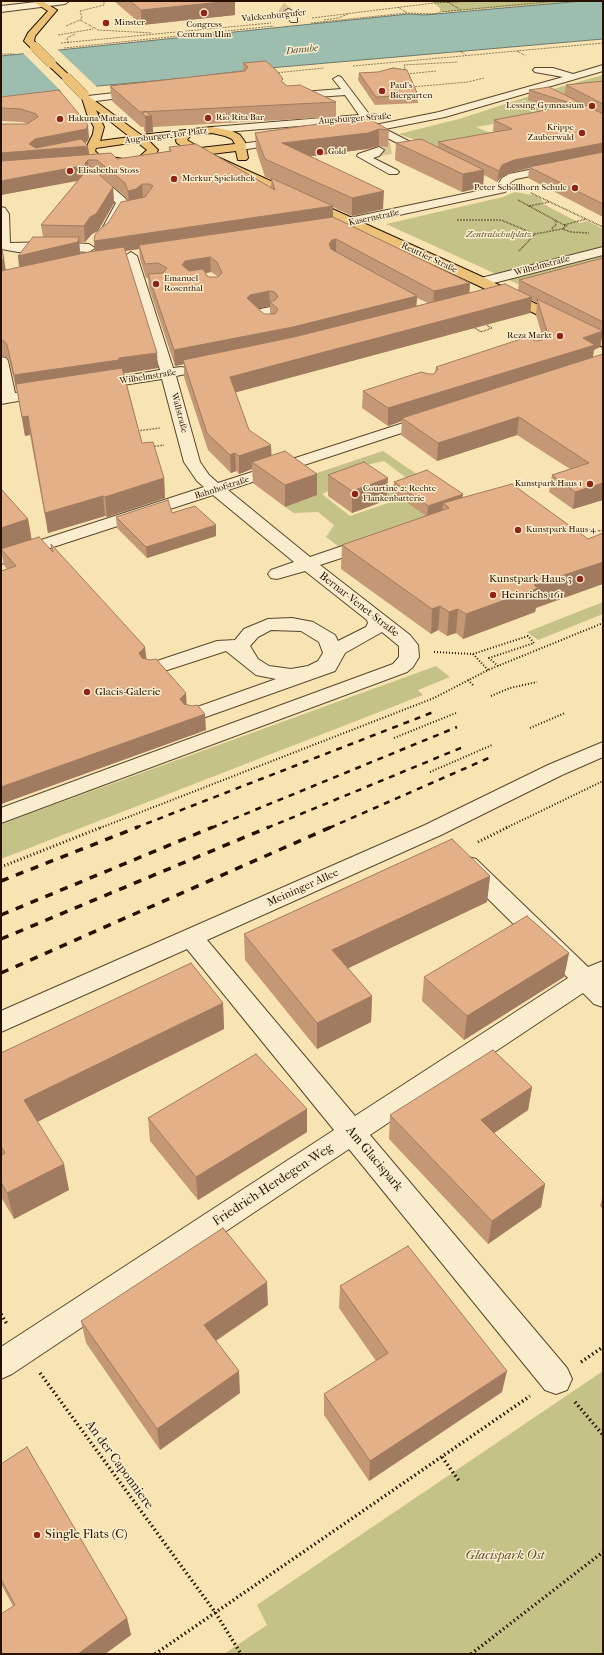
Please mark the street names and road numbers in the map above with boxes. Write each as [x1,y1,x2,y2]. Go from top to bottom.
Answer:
street label: Valckenburgufer [241,7,307,25]
street label: Augsburger Straße [318,111,392,127]
street label: Augsburger-Tor-Platz [124,126,208,146]
street label: Kasernstraße [348,207,400,229]
street label: Reuttier Straße [399,240,459,276]
street label: Wilhelmstraße [513,253,571,279]
street label: Wilhelmstraße [119,367,177,387]
street label: Wallstraße [168,392,190,434]
street label: Bahnhofstraße [193,474,251,502]
street label: Bernar-Venet-Straße [316,570,402,640]
street label: Meininger Allee [265,866,341,910]
street label: Am Glacispark [342,1123,406,1195]
street label: Friedrich-Herdegen-Weg [210,1140,336,1230]
street label: An der Caponniere [82,1418,156,1512]

